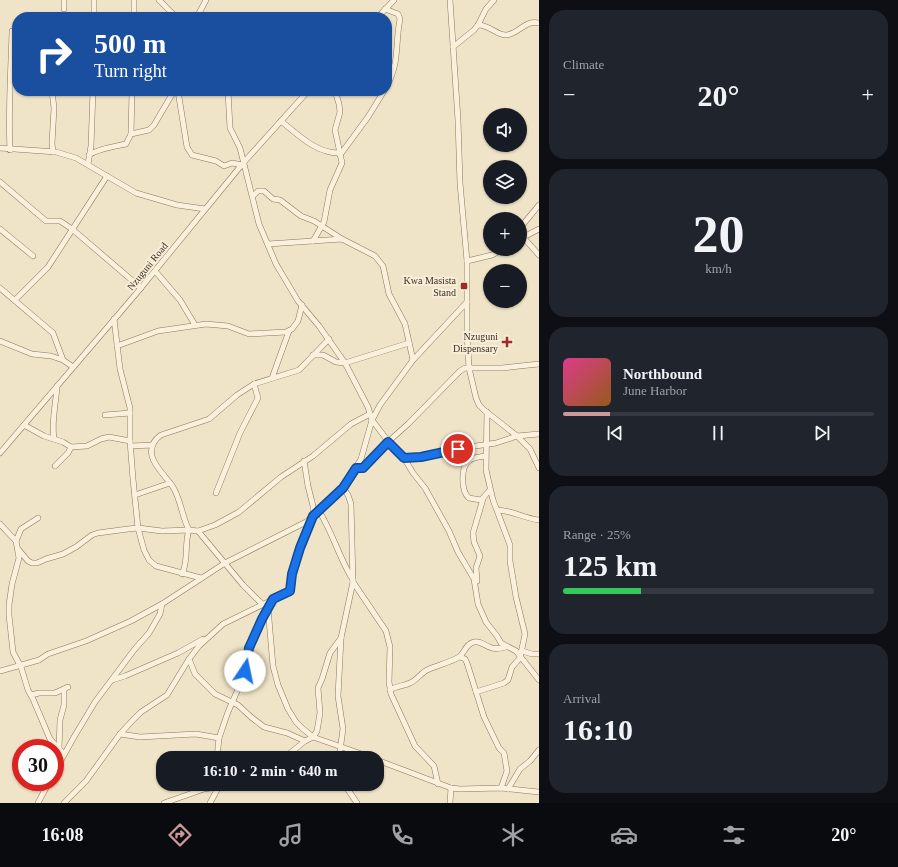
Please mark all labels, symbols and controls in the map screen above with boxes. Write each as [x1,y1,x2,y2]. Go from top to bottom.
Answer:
icon: right [28,28,80,80]
text: 500 m [94,28,166,59]
text: Climate [563,57,604,72]
text: Turn right [94,61,167,81]
text: 20° [698,79,740,112]
text: − [563,82,575,107]
text: + [862,82,874,107]
map controls [483,108,527,308]
button: sound [483,108,527,152]
button: layers [483,160,527,204]
text: 20 [693,206,745,263]
button: + [483,212,527,256]
street label: Nzuguni Road [125,240,170,292]
text: km/h [705,261,732,276]
button: − [483,264,527,308]
place label: Kwa Masista Stand [404,275,457,298]
marker: Kwa Masista Stand [459,281,469,291]
place label: Nzuguni Dispensary [453,331,498,354]
marker: Nzuguni Dispensary [501,336,513,348]
text: Northbound [623,366,702,382]
text: June Harbor [623,383,687,398]
icon: previous [604,422,626,444]
icon: pause [707,422,729,444]
icon: next [811,422,833,444]
pin [441,432,475,466]
icon: arrive [447,438,469,460]
text: Range · 25% [563,527,631,542]
text: 125 km [563,549,657,582]
position arrow [224,650,266,692]
text: Arrival [563,691,601,706]
text: 16:10 [563,713,633,746]
speed limit sign: 30 [12,739,64,791]
text: 16:10 · 2 min · 640 m [203,763,338,779]
icon: directions [166,821,194,849]
icon: music [277,821,305,849]
icon: phone [388,821,416,849]
icon: climate [499,821,527,849]
icon: car [610,821,638,849]
icon: filters [720,821,748,849]
text: 16:08 [41,825,83,845]
text: 20° [831,825,857,845]

